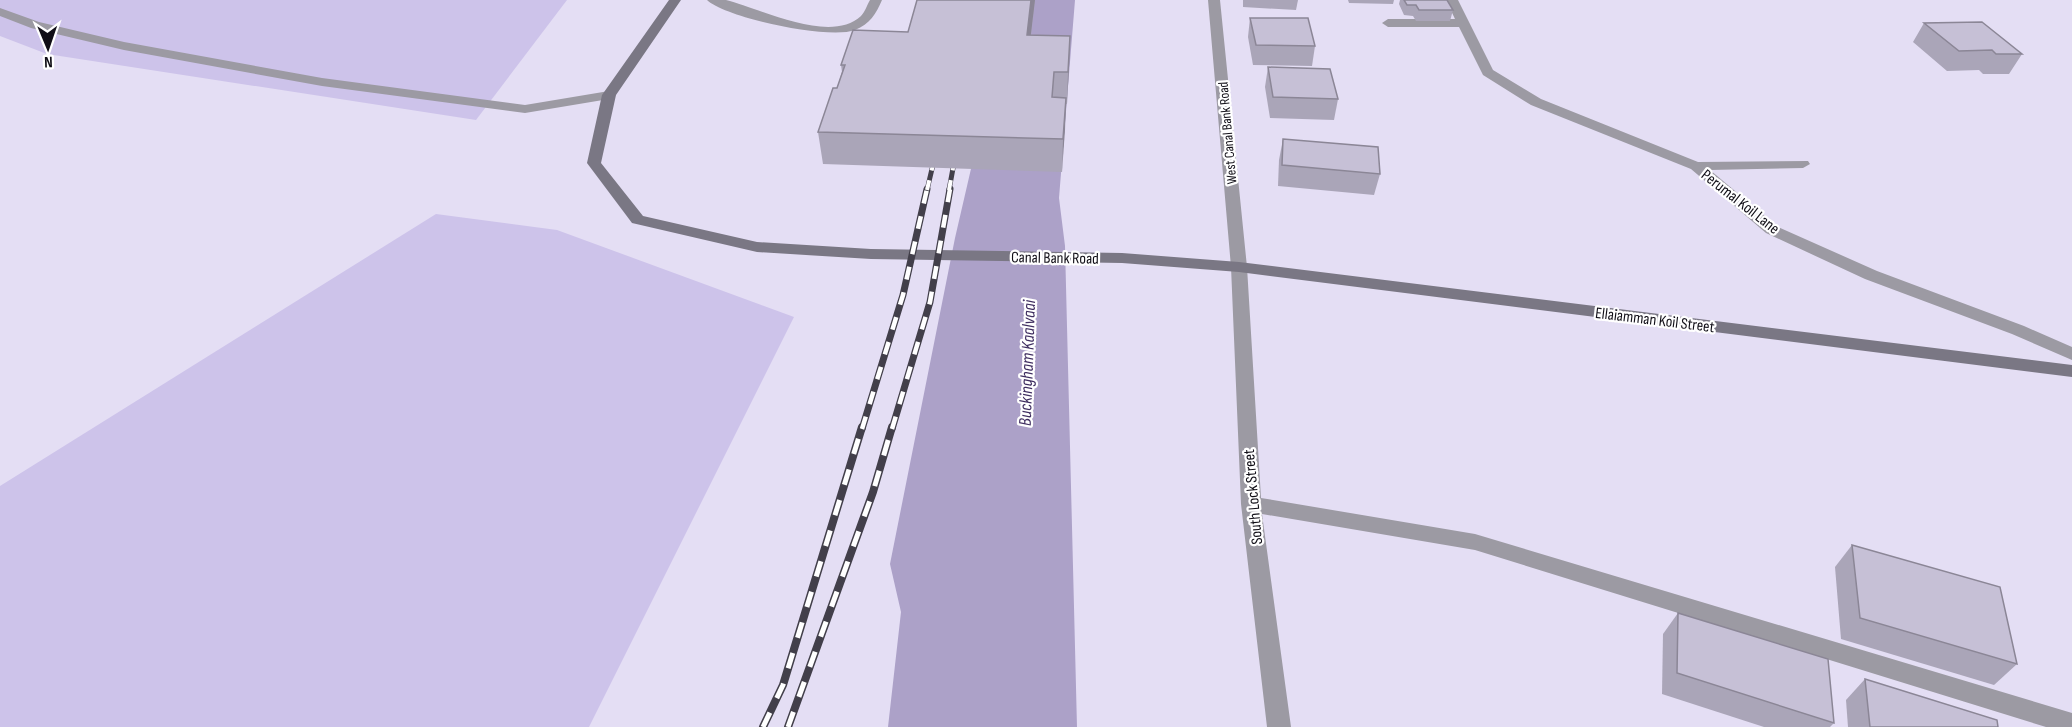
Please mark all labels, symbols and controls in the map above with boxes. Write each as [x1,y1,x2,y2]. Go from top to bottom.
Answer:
north arrow [18,18,78,78]
text: N [44,52,53,71]
street label: West Canal Bank Road [1215,81,1240,185]
street label: Perumal Koil Lane [1697,166,1783,239]
street label: Canal Bank Road [1011,248,1099,269]
water label: Buckingham Kaalvaai [1015,299,1040,426]
street label: Ellaiamman Koil Street [1594,304,1716,337]
street label: South Lock Street [1240,448,1267,545]

